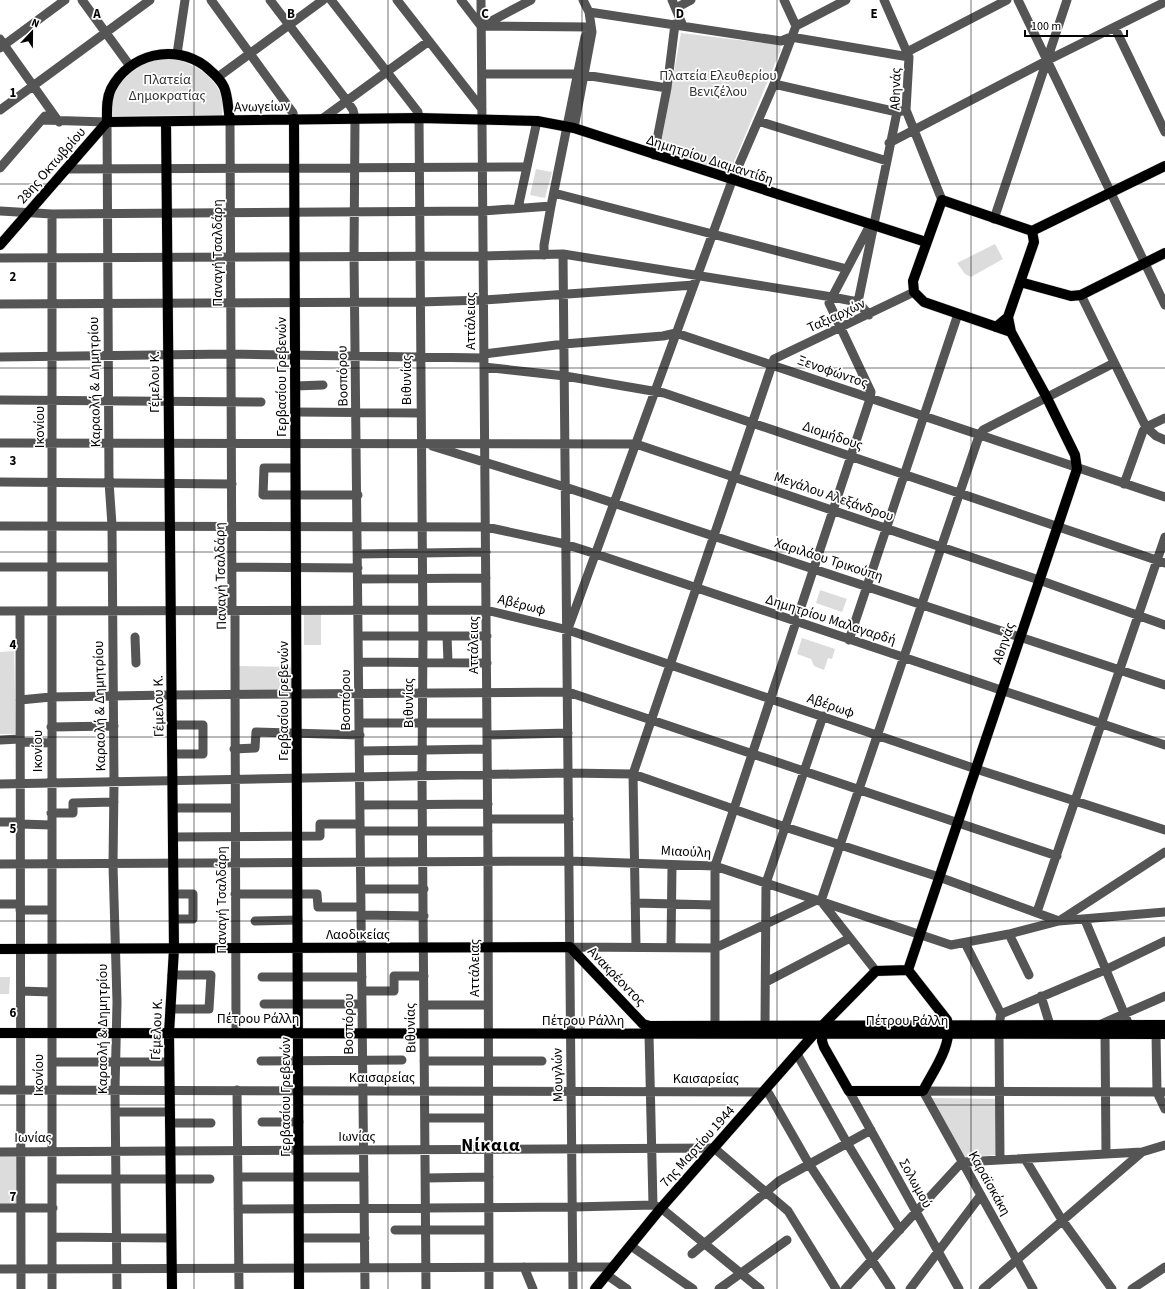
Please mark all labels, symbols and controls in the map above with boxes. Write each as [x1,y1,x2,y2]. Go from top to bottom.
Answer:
text: A [92,5,101,23]
text: B [287,5,295,23]
text: C [481,5,489,23]
text: D [676,5,684,23]
text: E [870,5,878,23]
north arrow [12,12,52,52]
scale bar [1025,12,1127,38]
text: N [29,15,42,32]
text: 100 m [1031,18,1061,35]
park label: Πλατεία Ελευθερίου Βενιζέλου [659,66,777,102]
street label: Αθηνάς [886,67,906,111]
park label: Πλατεία Δημοκρατίας [128,70,206,106]
text: 1 [10,84,17,102]
street label: Ανωγείων [234,97,291,117]
street label: 28ης Οκτωβρίου [13,123,91,208]
street label: Δημητρίου Διαμαντίδη [644,130,776,190]
street label: Παναγή Τσαλδάρη [208,199,228,307]
text: 2 [10,268,17,286]
street label: Αττάλειας [461,292,481,350]
street label: Ταξιαρχών [804,294,869,338]
street label: Καραολή & Δημητρίου [84,317,106,447]
street label: Γερβασίου Γρεβενών [272,317,292,437]
street label: Βοσπόρου [332,345,354,407]
street label: Γέμελου Κ. [145,351,165,413]
street label: Ξενοφώντος [795,351,870,393]
street label: Βιθυνίας [397,355,417,405]
street label: Ικονίου [30,406,50,448]
street label: Διομήδους [800,416,866,456]
text: 3 [10,452,17,470]
street label: Μεγάλου Αλεξάνδρου [771,467,896,527]
street label: Παναγή Τσαλδάρη [210,522,232,630]
street label: Χαριλάου Τρικούπη [772,533,885,587]
street label: Αβέρωφ [496,589,548,621]
street label: Δημητρίου Μαλαγαρδή [763,589,898,650]
street label: Αττάλειας [464,616,484,674]
street label: Αθηνάς [987,620,1020,667]
text: 4 [10,636,17,654]
street label: Καραολή & Δημητρίου [89,641,111,771]
street label: Γερβασίου Γρεβενών [274,641,294,761]
street label: Βοσπόρου [336,669,356,731]
street label: Γέμελου Κ. [148,675,170,737]
street label: Βιθυνίας [399,678,419,728]
street label: Αβέρωφ [804,689,857,723]
street label: Ικονίου [28,730,48,772]
text: 5 [10,820,17,838]
street label: Μιαούλη [660,841,712,863]
street label: Παναγή Τσαλδάρη [212,846,232,954]
street label: Λαοδικείας [326,925,390,945]
street label: Αττάλειας [465,939,485,997]
street label: Ανακρέοντος [583,942,650,1011]
street label: Καραολή & Δημητρίου [93,964,113,1094]
street label: Βοσπόρου [339,993,359,1055]
street label: Γέμελου Κ. [146,998,168,1060]
street label: Βιθυνίας [401,1003,421,1053]
text: 6 [10,1004,17,1022]
street label: Πέτρου Ράλλη [217,1009,299,1029]
street label: Πέτρου Ράλλη [542,1011,624,1031]
street label: Πέτρου Ράλλη [866,1011,948,1031]
street label: Γερβασίου Γρεβενών [276,1037,296,1157]
street label: Μουγλών [548,1047,568,1102]
street label: Ικονίου [29,1054,49,1096]
street label: Καισαρείας [349,1068,415,1088]
street label: Καισαρείας [673,1069,739,1089]
street label: 7ης Μαρτίου 1944 [656,1101,740,1192]
street label: Ιωνίας [338,1127,376,1147]
street label: Ιωνίας [14,1128,52,1148]
district label: Νίκαια [461,1133,521,1158]
street label: Καραϊσκάκη [963,1147,1015,1220]
street label: Σολωμού [893,1155,937,1212]
text: 7 [10,1188,17,1206]

